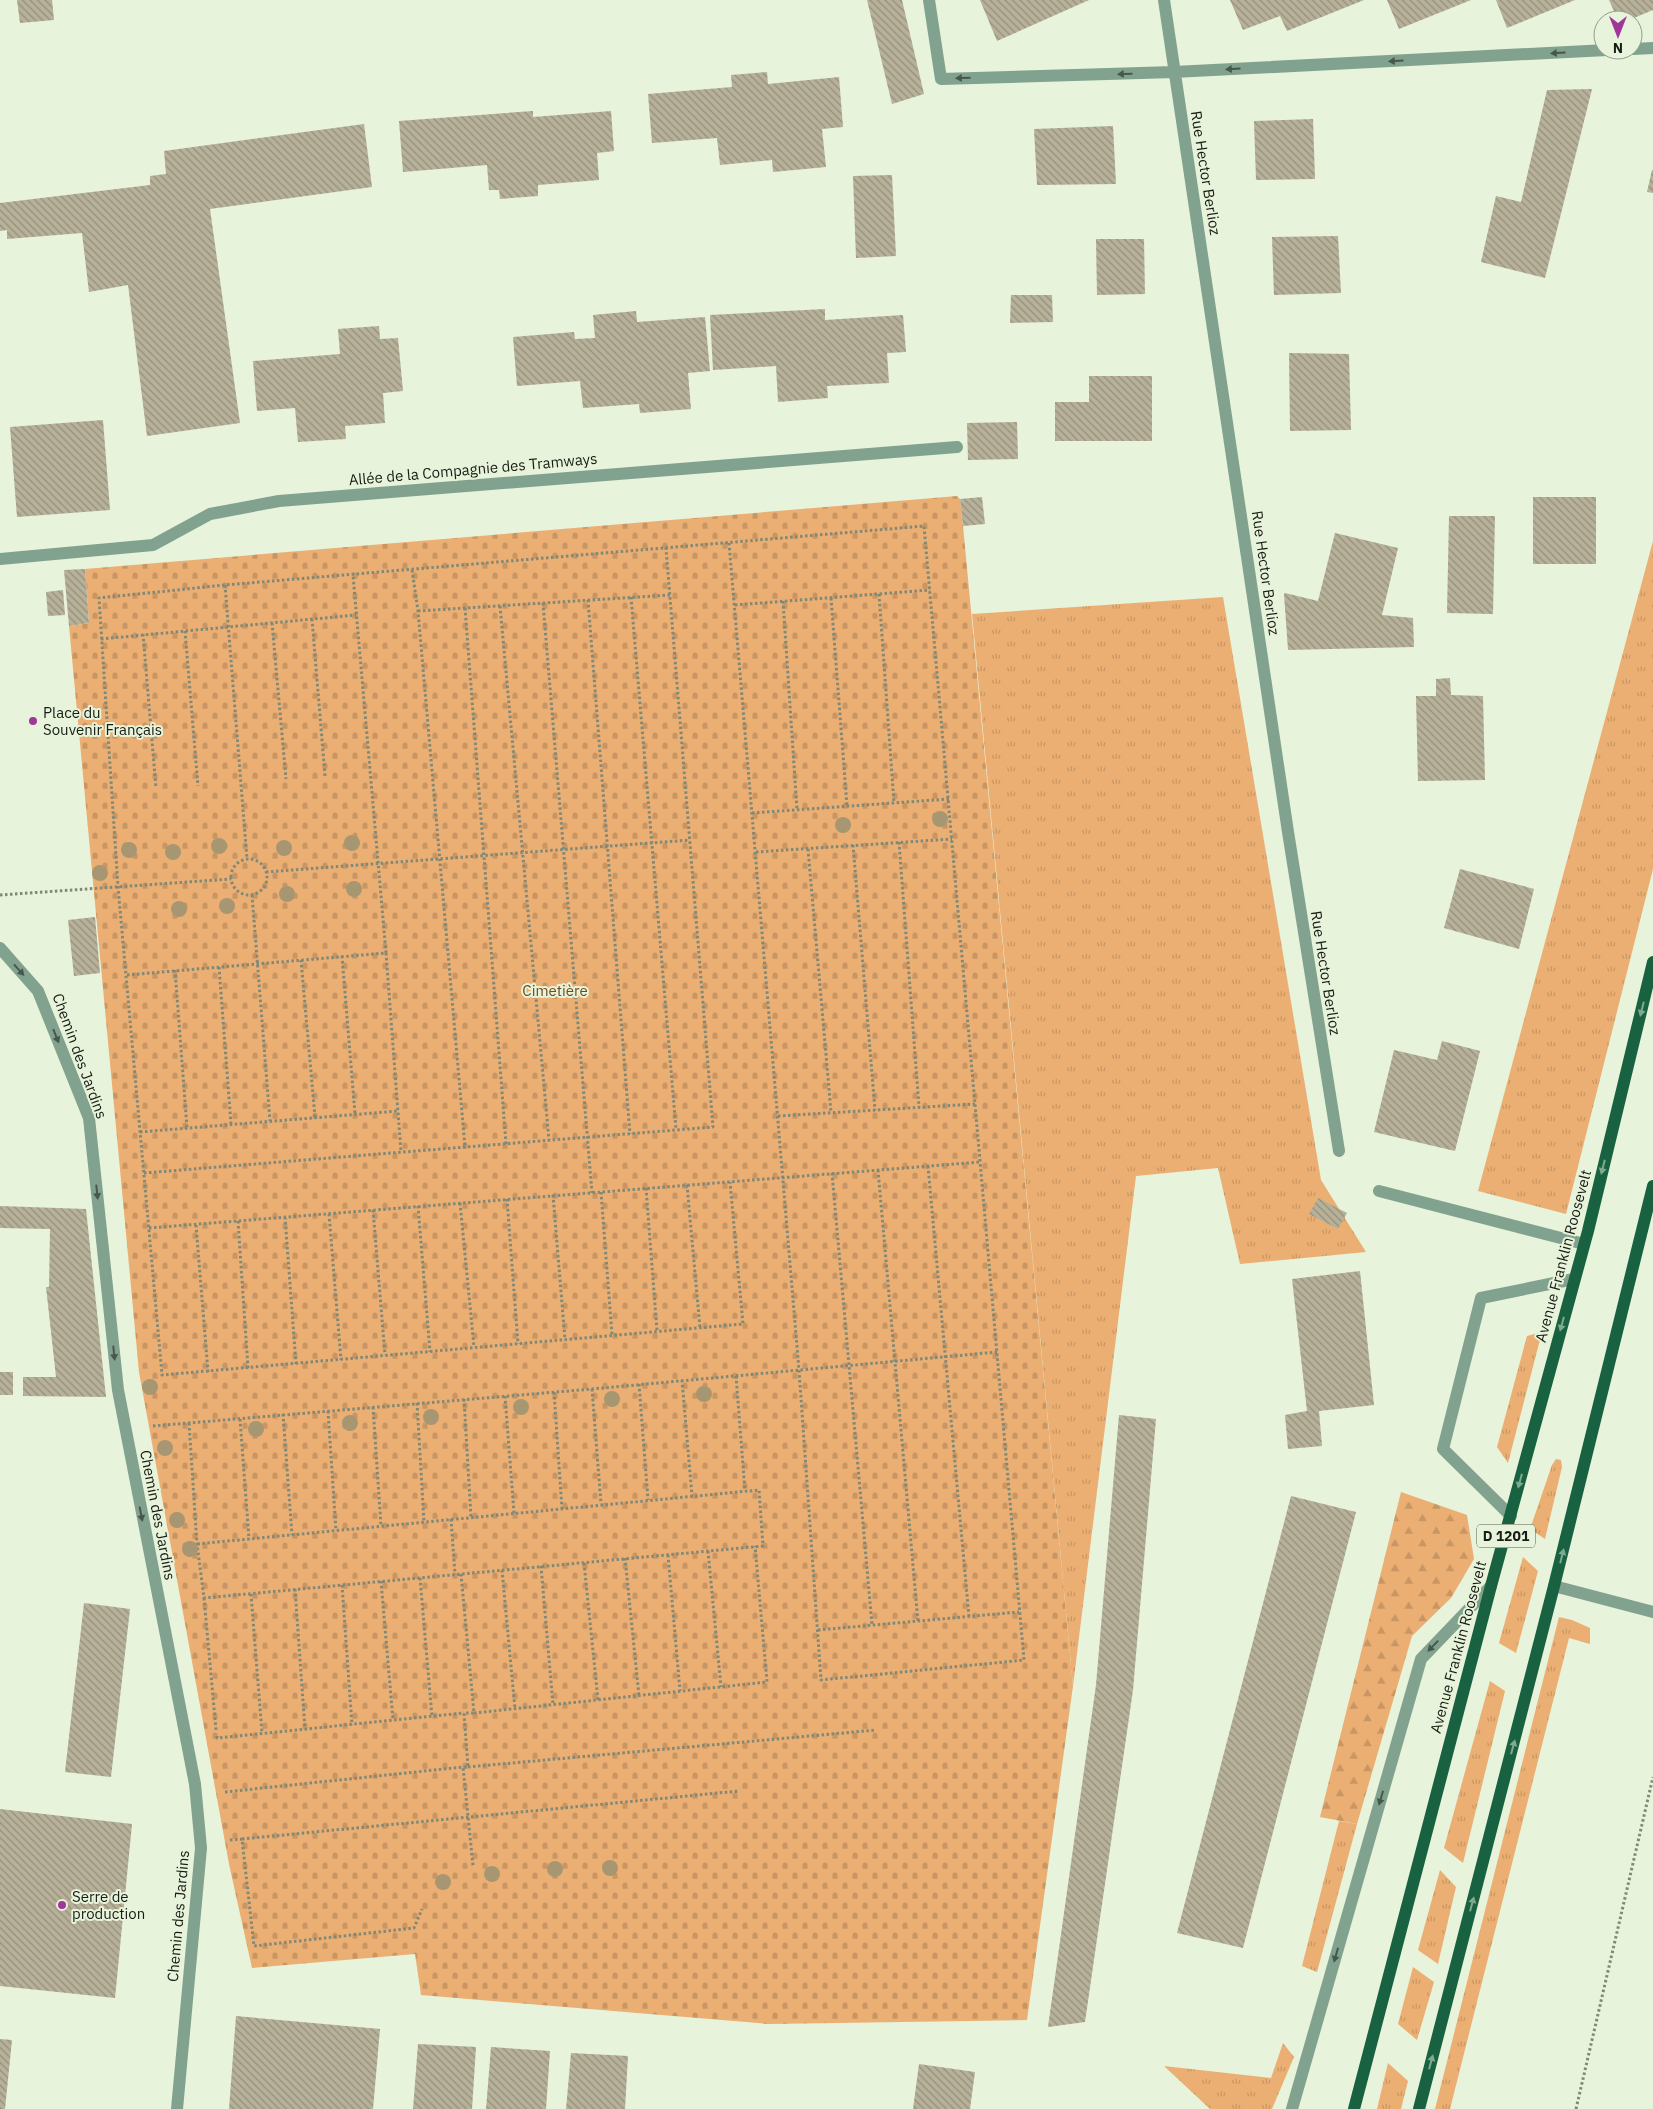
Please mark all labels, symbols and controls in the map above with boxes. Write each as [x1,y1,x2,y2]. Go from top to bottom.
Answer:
north arrow [1593,10,1643,60]
text: N [1613,39,1623,57]
one-way arrow [1550,49,1566,57]
one-way arrow [1387,57,1403,65]
one-way arrow [1225,66,1241,74]
one-way arrow [1117,70,1133,78]
one-way arrow [954,74,970,82]
street label: Rue Hector Berlioz [1187,109,1225,237]
street label: Allée de la Compagnie des Tramways [348,449,598,489]
street label: Rue Hector Berlioz [1248,509,1284,637]
place label: Place du Souvenir Français [43,703,162,739]
marker: Place du Souvenir Français [27,715,39,727]
street label: Rue Hector Berlioz [1307,909,1345,1037]
one-way arrow [13,963,25,975]
park label: Cimetière [522,981,588,1000]
street label: Chemin des Jardins [48,991,112,1121]
one-way arrow [1638,1001,1646,1016]
one-way arrow [52,1029,60,1044]
one-way arrow [1599,1159,1607,1174]
street label: Avenue Franklin Roosevelt [1531,1168,1595,1344]
one-way arrow [93,1184,101,1200]
one-way arrow [1557,1316,1565,1331]
one-way arrow [110,1346,118,1362]
street label: Chemin des Jardins [136,1448,180,1582]
one-way arrow [1516,1474,1524,1489]
one-way arrow [138,1506,146,1522]
road number: D 1201 [1477,1524,1535,1548]
one-way arrow [1558,1548,1566,1563]
street label: Avenue Franklin Roosevelt [1426,1559,1490,1735]
one-way arrow [1427,1640,1439,1652]
one-way arrow [1509,1740,1517,1755]
one-way arrow [1377,1791,1385,1806]
street label: Chemin des Jardins [163,1849,193,1983]
place label: Serre de production [72,1887,145,1923]
one-way arrow [1468,1897,1476,1912]
marker: Serre de production [56,1899,68,1911]
one-way arrow [1332,1947,1340,1962]
one-way arrow [1427,2054,1435,2069]

